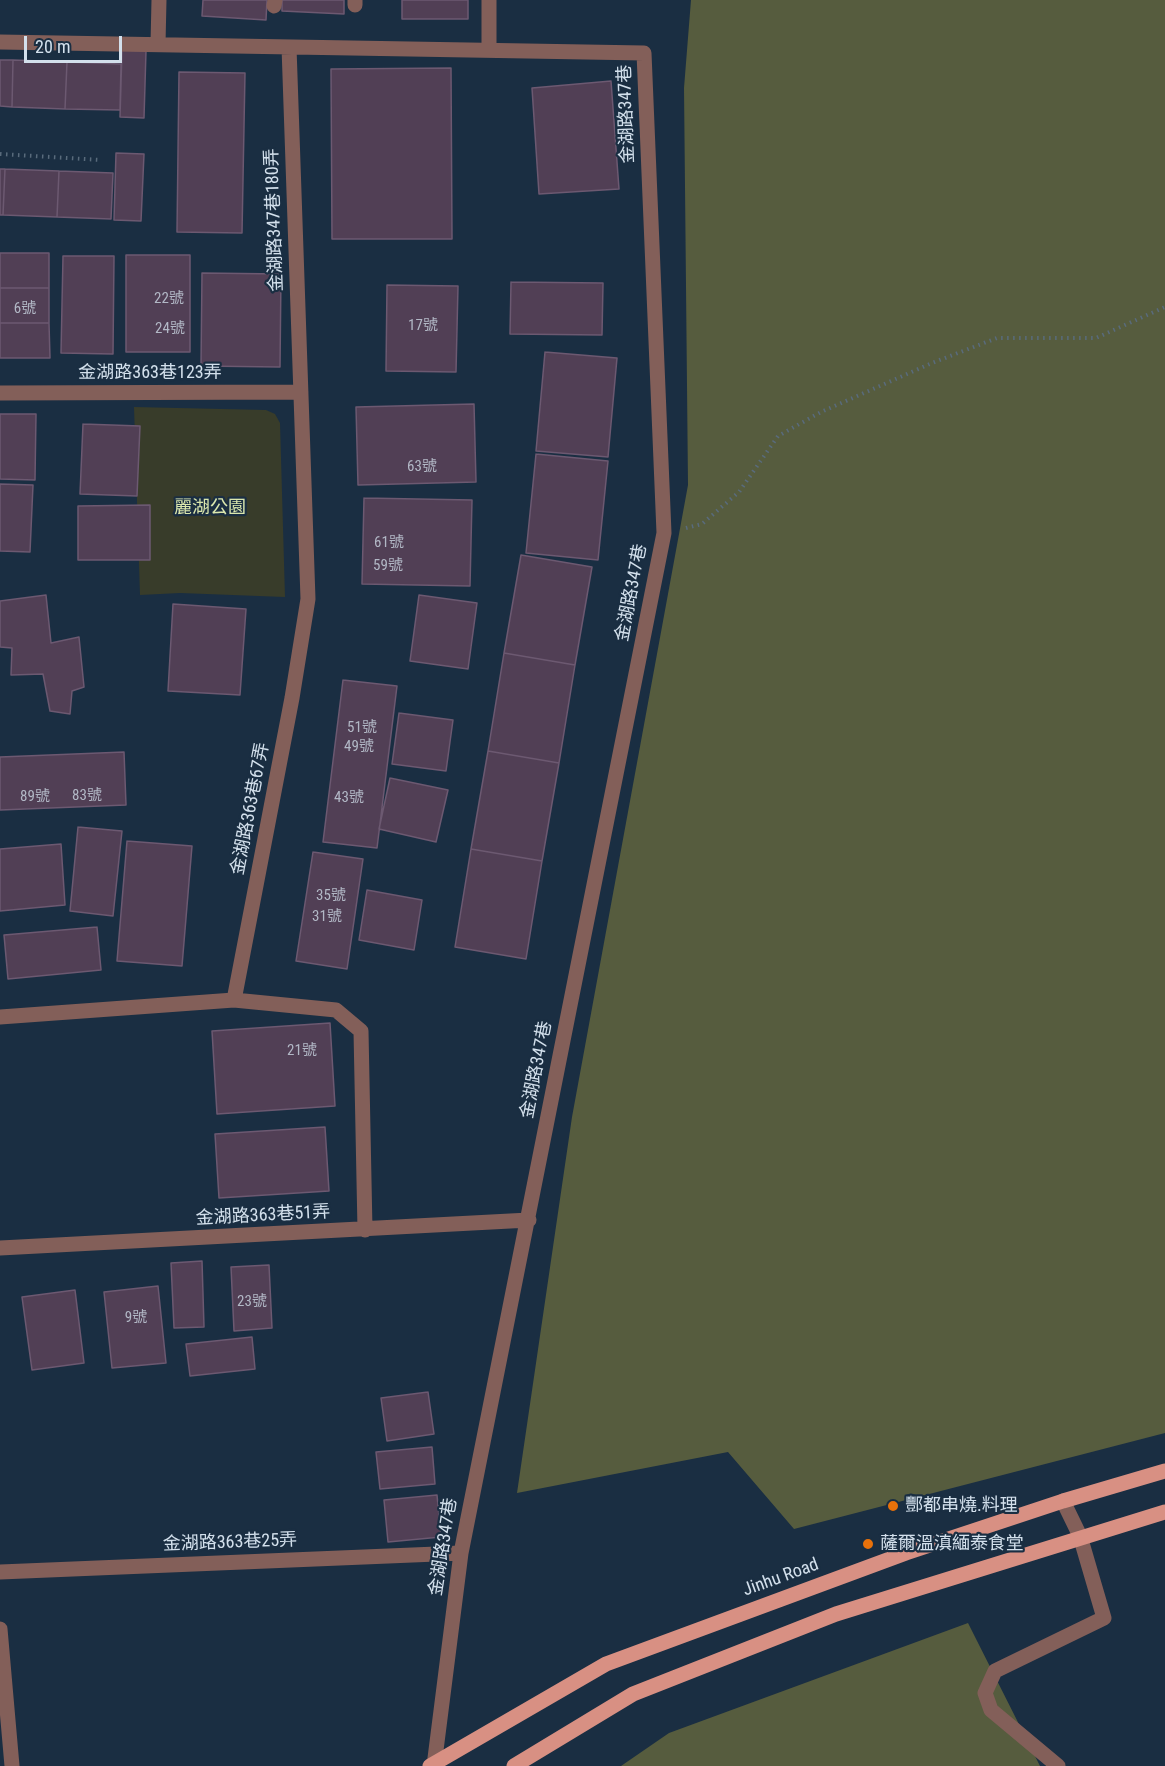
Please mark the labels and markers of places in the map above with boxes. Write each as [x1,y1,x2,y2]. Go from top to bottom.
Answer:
place label: 酆都串燒.料理 [905,1495,1018,1517]
marker: 酆都串燒.料理 [886,1499,900,1513]
place label: 薩爾溫滇緬泰食堂 [880,1533,1024,1555]
marker: 薩爾溫滇緬泰食堂 [861,1537,875,1551]

